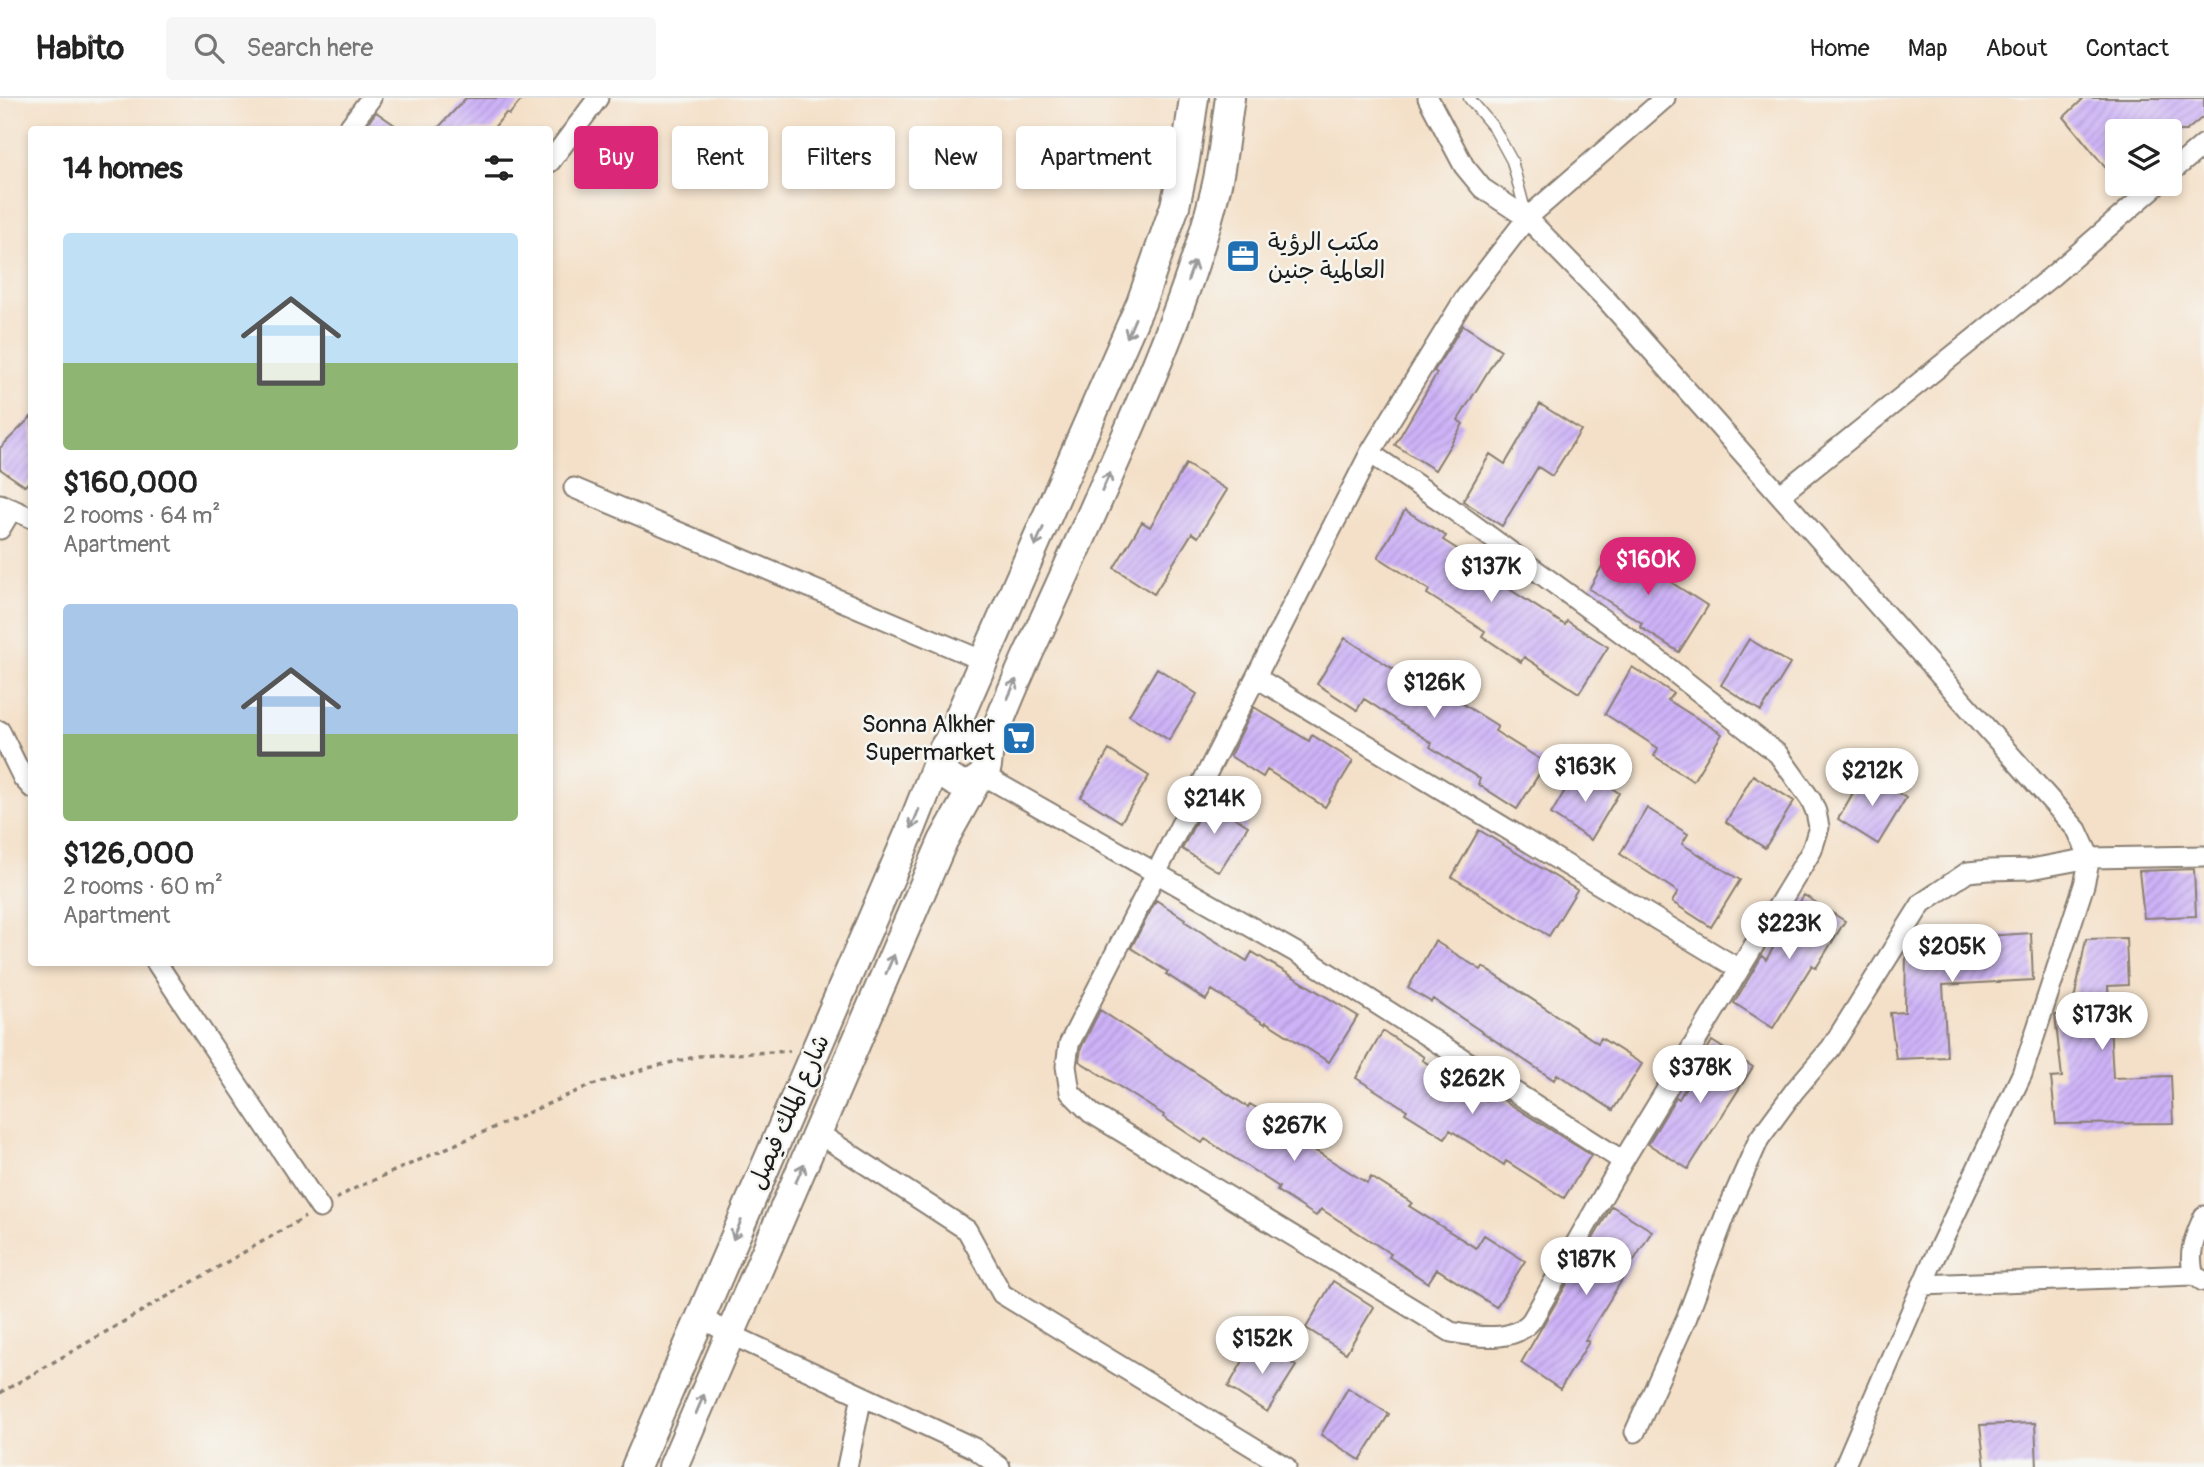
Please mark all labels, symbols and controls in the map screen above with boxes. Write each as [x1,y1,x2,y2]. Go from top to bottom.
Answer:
search box [166,17,656,80]
text: Habito [35,28,124,69]
icon: search [190,29,228,67]
text: Search here [246,32,373,64]
text: Home [1809,34,1870,63]
text: Map [1908,34,1948,63]
text: About [1986,34,2048,63]
text: Contact [2086,34,2169,63]
map controls [2105,119,2182,196]
button: layers [2105,119,2182,196]
chip: Buy [574,126,658,189]
chip: Rent [672,126,768,189]
chip: Filters [782,126,895,189]
chip: New [909,126,1002,189]
chip: Apartment [1016,126,1176,189]
icon: filters [480,149,518,187]
text: 14 homes [63,150,183,187]
place label: مكتب الرؤية العالمية جنين [1268,228,1385,285]
office icon: مكتب الرؤية العالمية جنين [1224,237,1262,275]
one-way arrow [1186,261,1198,283]
icon: home [228,278,354,404]
one-way arrow [1123,317,1136,338]
text: $160,000 [63,464,198,501]
one-way arrow [1100,472,1113,493]
text: 2 rooms · 64 m² [63,501,220,530]
one-way arrow [1032,525,1045,547]
text: Apartment [63,530,170,559]
pin: $160K [1599,538,1697,597]
pin: $137K [1442,545,1540,604]
text: $160K [1616,545,1680,574]
text: $137K [1461,552,1521,581]
icon: home [228,649,354,775]
pin: $126K [1385,660,1483,720]
text: $126K [1403,668,1465,697]
one-way arrow [1006,679,1019,700]
place label: Sonna Alkher Supermarket [862,710,995,767]
supermarket icon: Sonna Alkher Supermarket [1000,719,1038,757]
pin: $163K [1536,744,1634,804]
pin: $212K [1823,748,1921,808]
text: $163K [1554,752,1616,781]
text: $212K [1841,756,1903,785]
pin: $214K [1165,776,1263,836]
text: $214K [1183,784,1245,813]
one-way arrow [908,808,921,830]
text: $126,000 [63,835,194,872]
text: 2 rooms · 60 m² [63,872,223,901]
text: Apartment [63,901,170,930]
pin: $223K [1740,902,1838,961]
text: $223K [1757,909,1821,938]
pin: $205K [1903,924,2001,984]
text: $205K [1918,932,1986,961]
one-way arrow [885,954,898,975]
pin: $173K [2053,992,2151,1052]
text: $173K [2072,1000,2132,1029]
street label: شارع الملك فيصل [742,1030,838,1195]
pin: $378K [1651,1046,1749,1105]
text: $378K [1669,1053,1731,1082]
pin: $262K [1423,1056,1521,1116]
text: $262K [1439,1064,1505,1093]
pin: $267K [1245,1104,1343,1163]
text: $267K [1262,1111,1326,1140]
one-way arrow [794,1163,807,1184]
one-way arrow [730,1219,743,1241]
pin: $187K [1537,1238,1635,1297]
text: $187K [1556,1245,1616,1274]
pin: $152K [1213,1316,1311,1376]
text: $152K [1232,1324,1292,1353]
one-way arrow [694,1394,707,1415]

